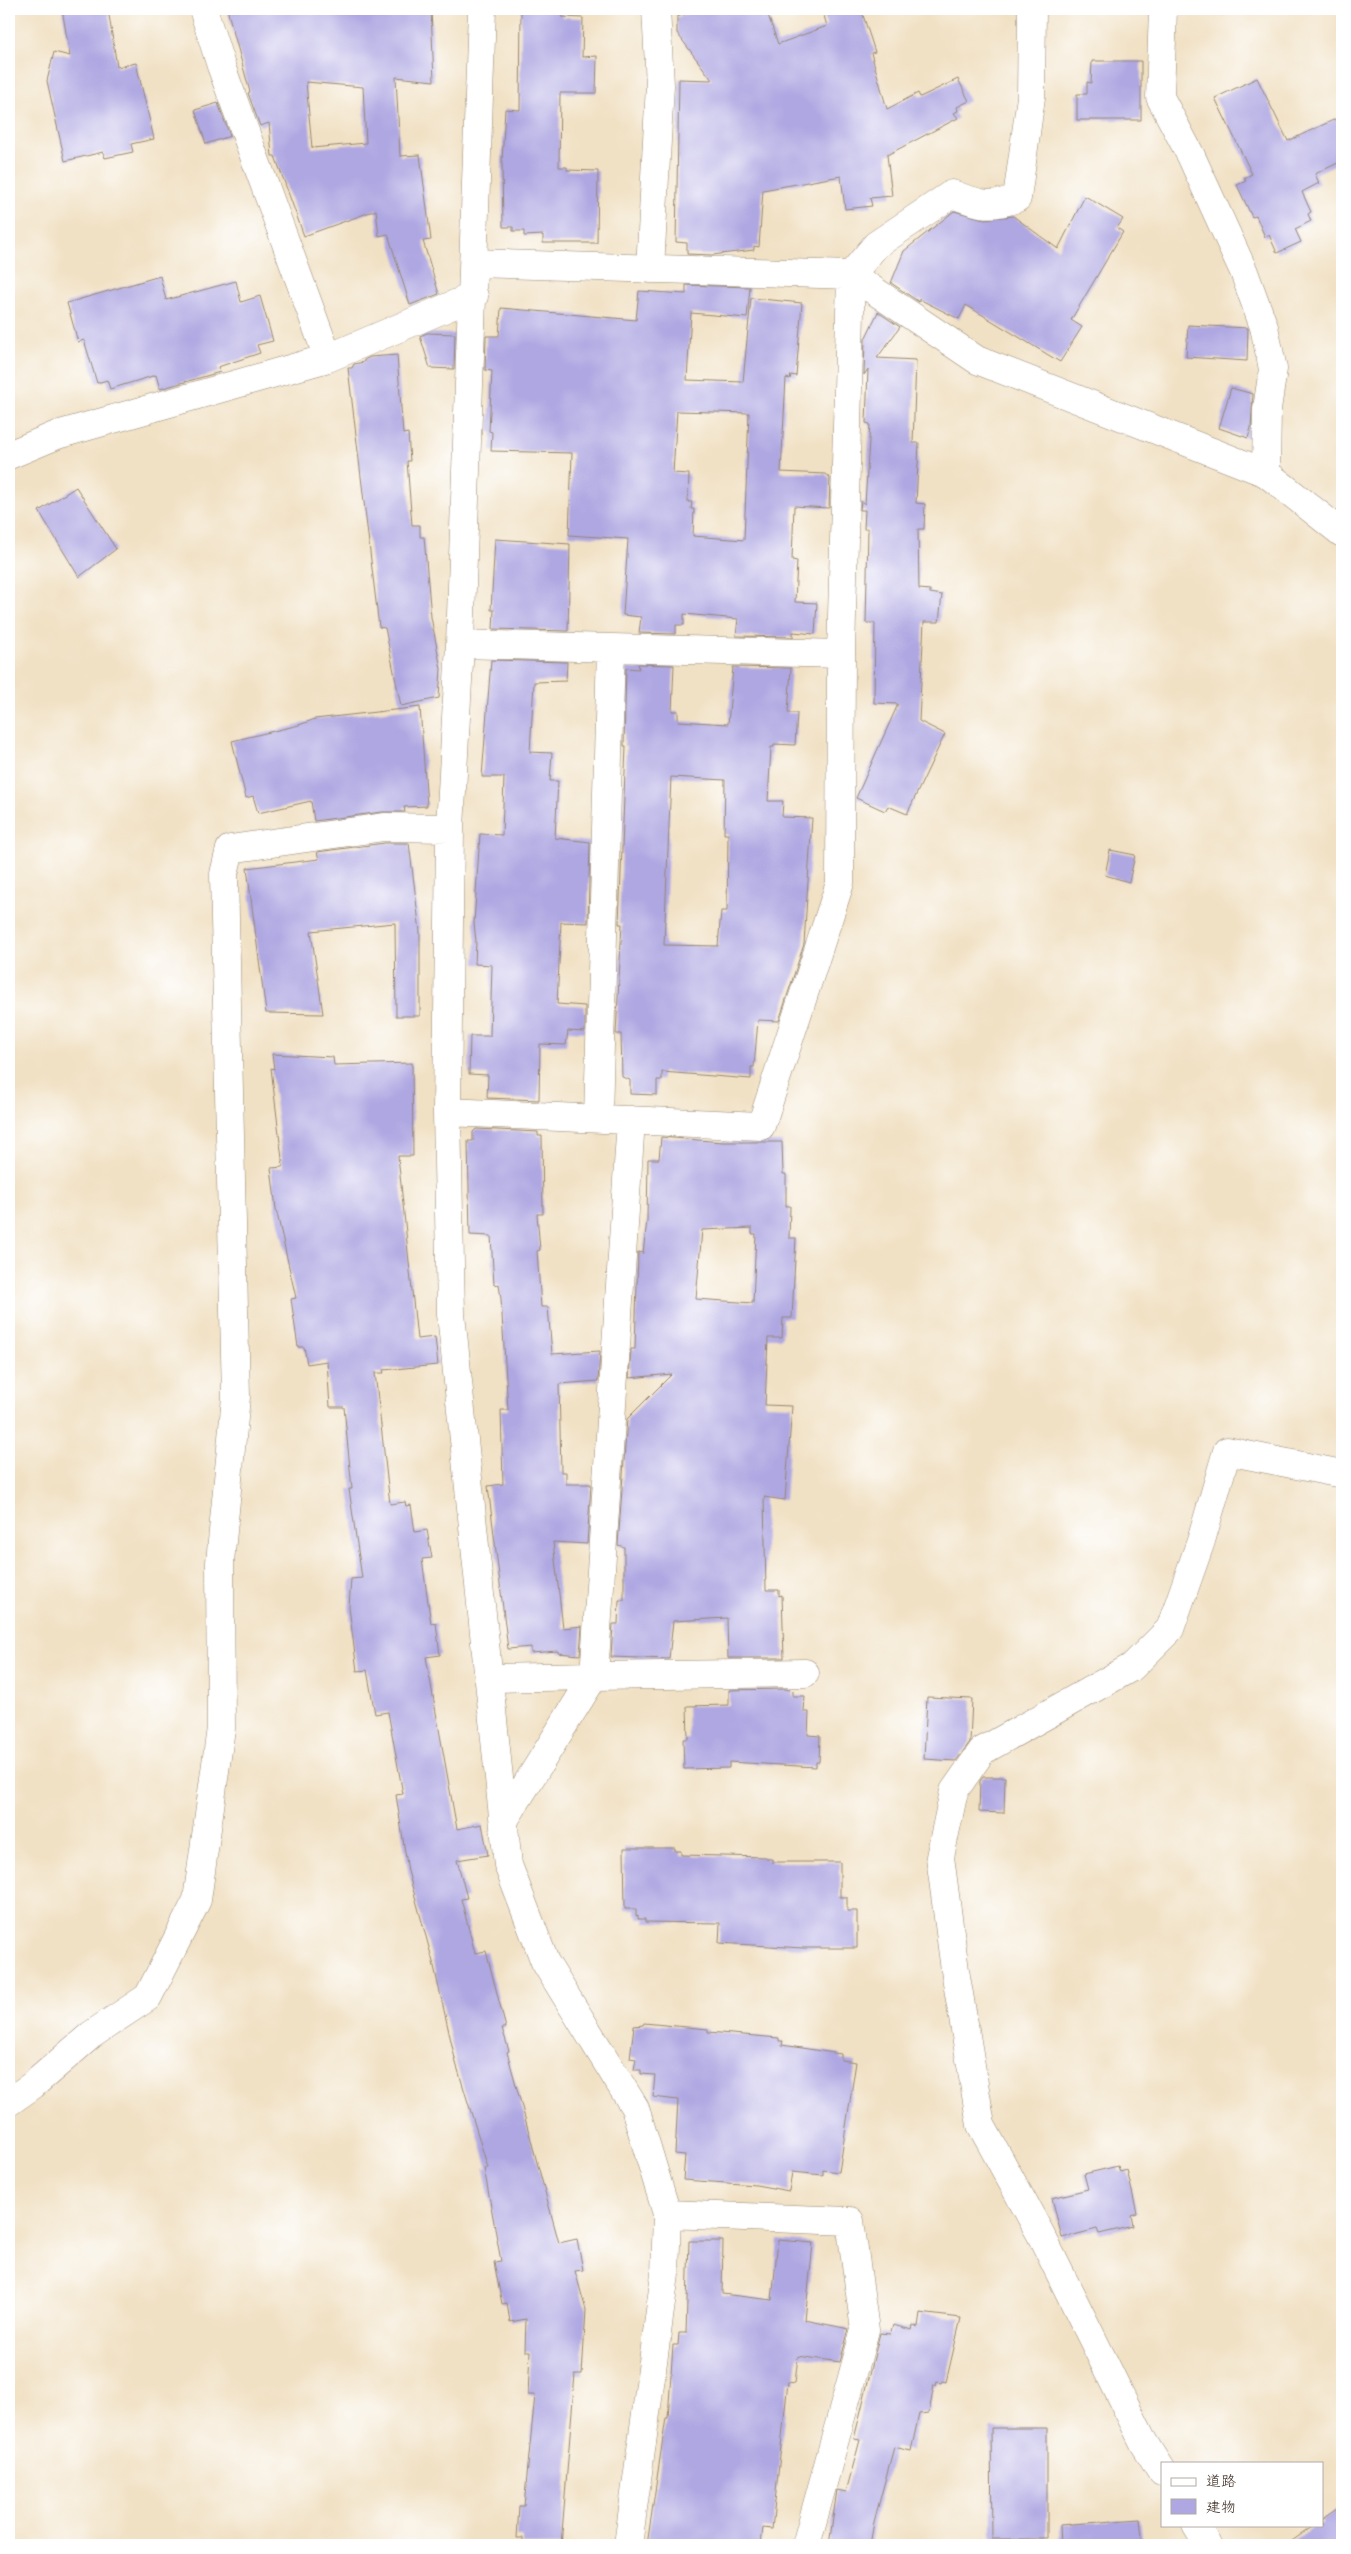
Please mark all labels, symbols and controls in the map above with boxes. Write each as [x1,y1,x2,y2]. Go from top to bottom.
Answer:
legend [1161,2462,1324,2526]
text: 道路 [1206,2471,1236,2493]
text: 建物 [1206,2497,1236,2519]

